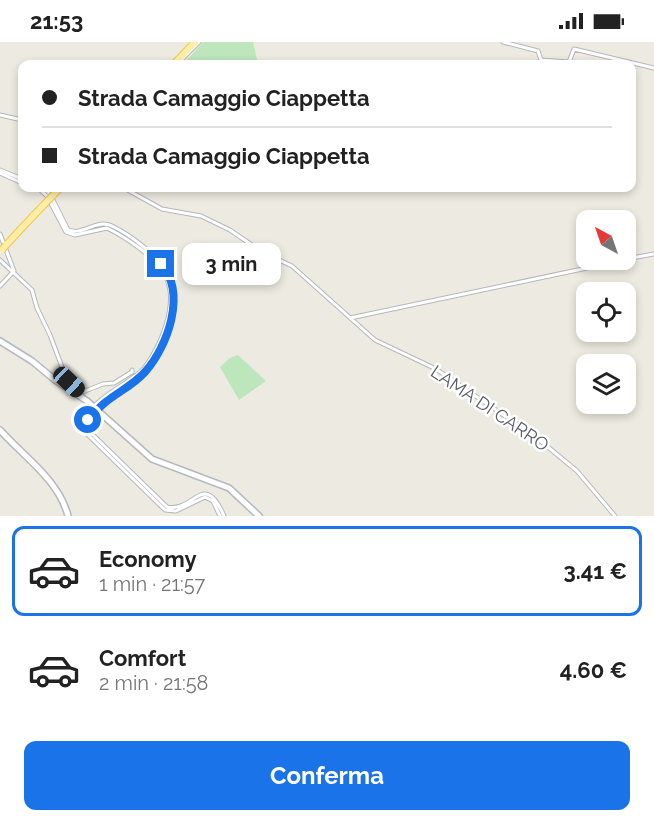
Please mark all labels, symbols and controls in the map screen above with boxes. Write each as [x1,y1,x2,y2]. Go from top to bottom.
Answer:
text: 21:53 [30,8,83,34]
text: Strada Camaggio Ciappetta [78,85,370,111]
text: Strada Camaggio Ciappetta [78,143,370,169]
north arrow [576,210,636,270]
map controls [576,210,636,414]
callout: 3 min [182,243,281,285]
route end [147,250,174,277]
text: 3 min [206,252,257,276]
button: locate [576,282,636,342]
button: layers [576,354,636,414]
street label: LAMA DI CARRO [427,361,553,455]
car [50,363,88,401]
route start [74,406,101,433]
icon: car [27,544,81,598]
text: Economy [99,546,197,572]
text: 3.41 € [564,558,627,584]
text: 1 min · 21:57 [99,572,205,596]
icon: car [27,643,81,697]
text: Comfort [99,645,186,671]
text: 4.60 € [560,657,627,683]
text: 2 min · 21:58 [99,671,208,695]
button: Conferma [24,741,630,810]

